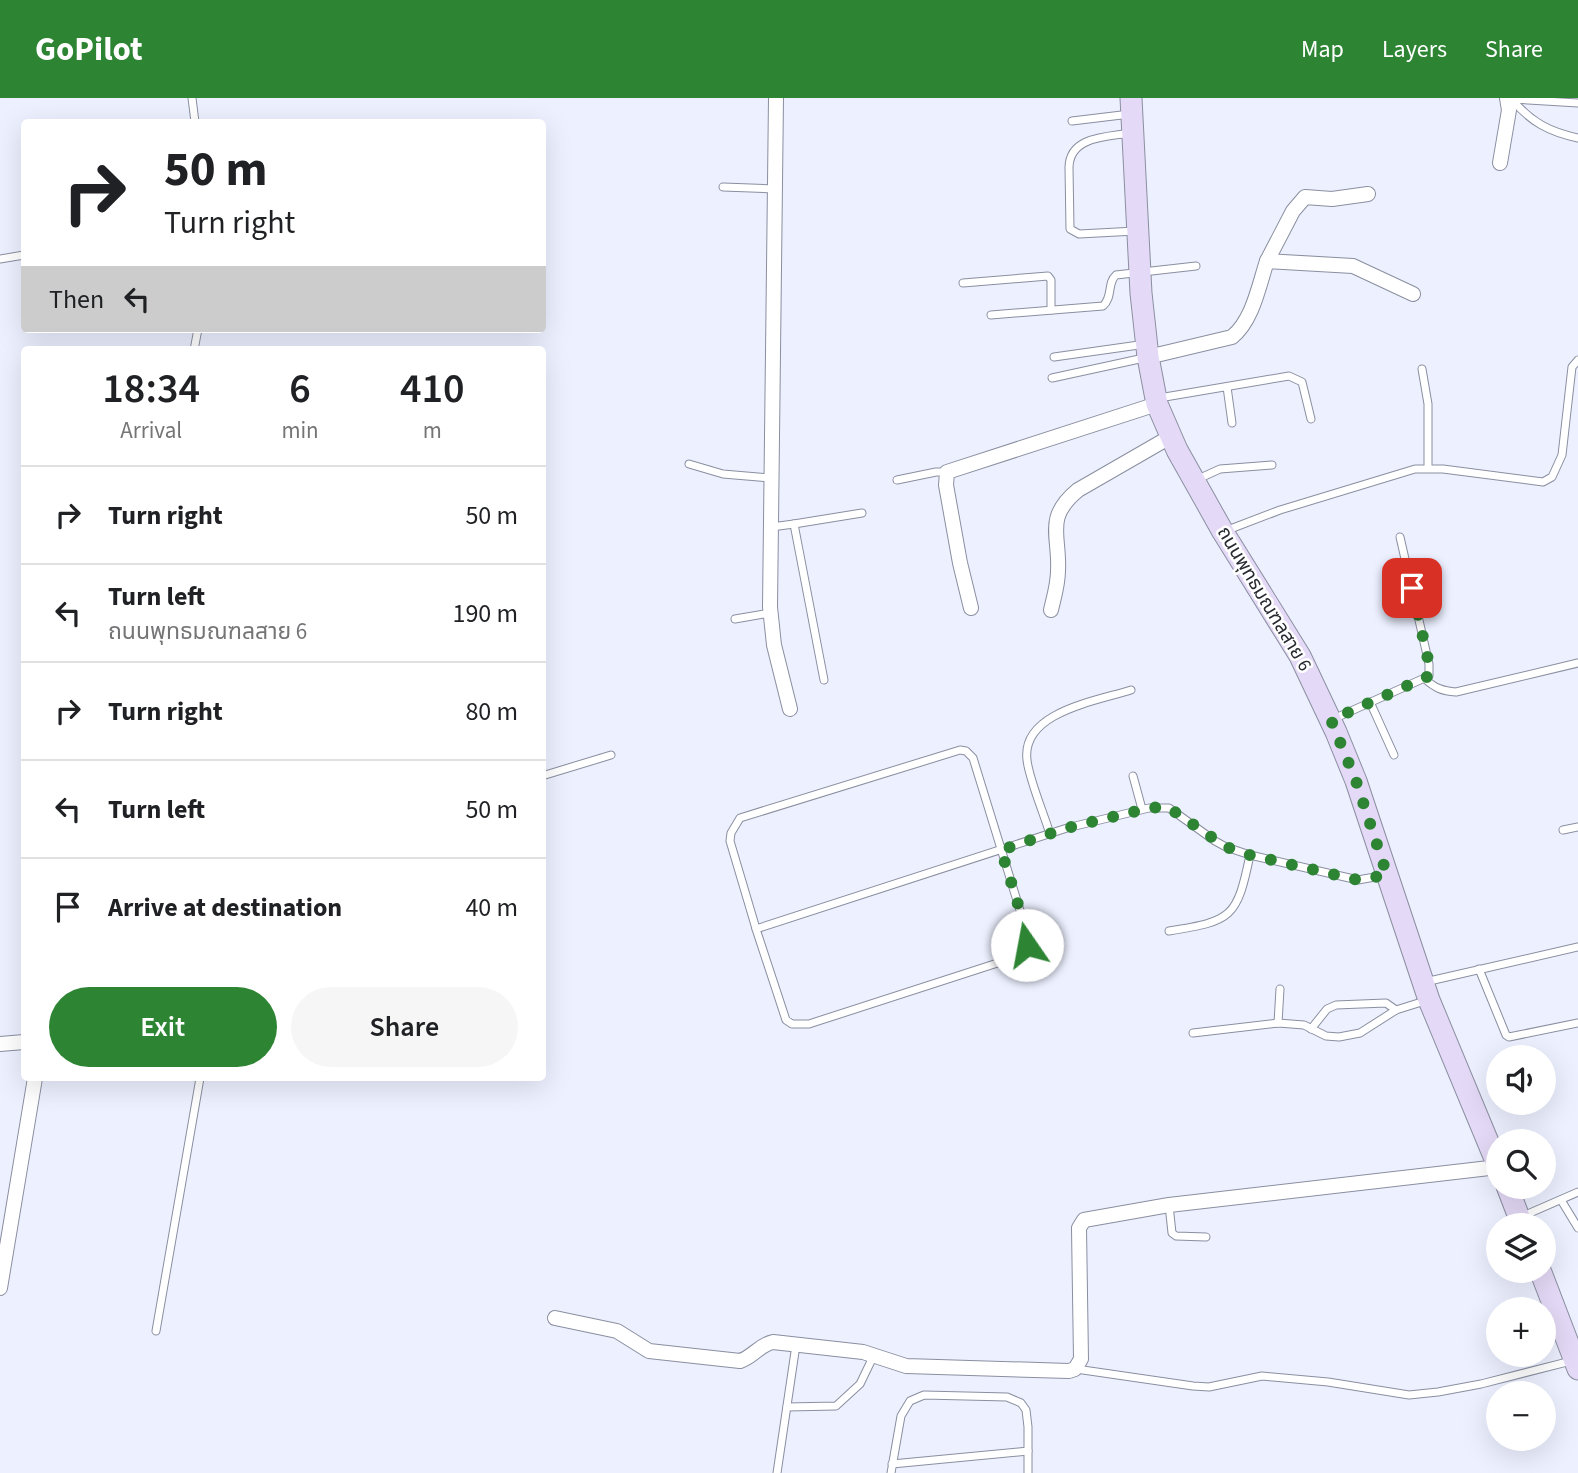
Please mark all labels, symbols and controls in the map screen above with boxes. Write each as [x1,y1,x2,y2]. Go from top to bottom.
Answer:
text: GoPilot [35,26,143,73]
text: Map [1301,32,1344,67]
text: Layers [1382,32,1447,67]
text: Share [1485,32,1543,67]
text: 50 m [164,135,268,205]
icon: right [49,147,140,238]
text: Turn right [164,200,295,246]
icon: left [118,280,156,318]
text: Then [49,281,104,318]
text: 18:34 [102,359,200,419]
text: 6 [289,359,311,419]
text: 410 [400,359,465,419]
text: Arrival [120,414,182,447]
text: min [281,414,319,447]
text: m [423,414,442,447]
icon: right [49,496,87,534]
text: Turn right [108,497,223,534]
text: 50 m [465,497,518,534]
street label: ถนนพุทธมณฑลสาย 6 [1210,521,1318,677]
pin [1382,558,1442,618]
icon: arrive [1393,569,1431,607]
text: Turn left [108,578,205,615]
icon: left [49,594,87,632]
text: 190 m [452,595,518,632]
text: ถนนพุทธมณฑลสาย 6 [108,615,307,648]
icon: right [49,692,87,730]
text: Turn right [108,693,223,730]
text: 80 m [465,693,518,730]
icon: left [49,790,87,828]
text: Turn left [108,791,205,828]
text: 50 m [465,791,518,828]
icon: arrive [49,888,87,926]
text: Arrive at destination [108,889,342,926]
text: 40 m [465,889,518,926]
position arrow [990,908,1064,982]
button: Exit [49,987,277,1067]
button: Share [291,987,518,1067]
map controls [1486,1045,1556,1451]
button: sound [1486,1045,1556,1115]
button: search [1486,1129,1556,1199]
button: layers [1486,1213,1556,1283]
button: + [1486,1297,1556,1367]
button: − [1486,1381,1556,1451]

